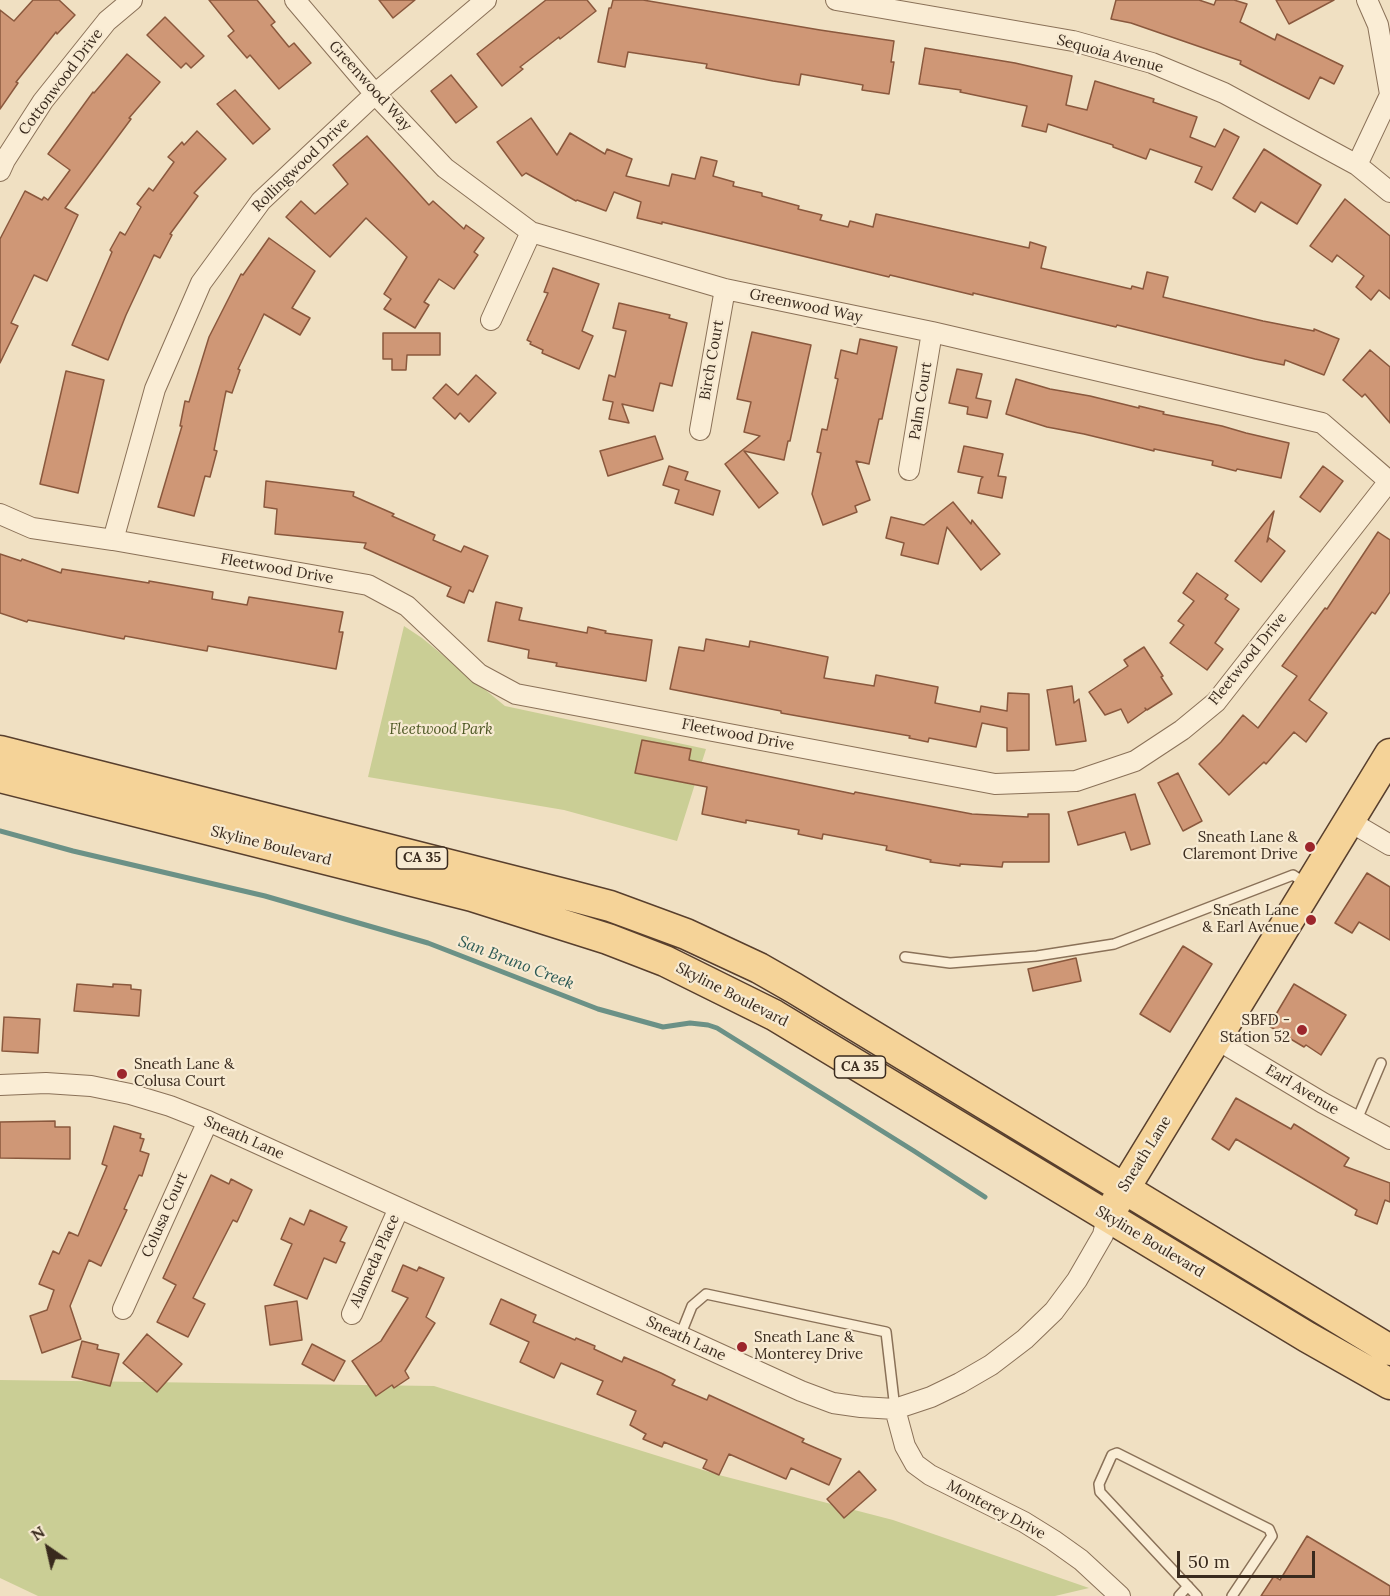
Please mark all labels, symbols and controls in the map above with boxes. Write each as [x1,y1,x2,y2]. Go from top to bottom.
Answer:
street label: Cottonwood Drive [15,25,107,139]
street label: Sequoia Avenue [1055,31,1165,77]
street label: Greenwood Way [325,37,415,135]
street label: Rollingwood Drive [249,114,353,216]
street label: Greenwood Way [748,285,864,327]
street label: Birch Court [696,318,728,402]
street label: Palm Court [906,361,936,441]
street label: Fleetwood Drive [219,550,335,588]
street label: Fleetwood Drive [1205,609,1291,709]
street label: Fleetwood Drive [680,715,796,755]
park label: Fleetwood Park [389,721,493,739]
street label: Skyline Boulevard [209,822,333,870]
place label: Sneath Lane & Claremont Drive [1183,829,1298,864]
marker: Sneath Lane & Claremont Drive [1303,840,1317,854]
road number: CA 35 [396,847,448,869]
place label: Sneath Lane & Earl Avenue [1202,902,1299,937]
marker: Sneath Lane & Earl Avenue [1304,913,1318,927]
water label: San Bruno Creek [455,932,577,994]
street label: Skyline Boulevard [673,959,791,1031]
place label: SBFD - Station 52 [1220,1012,1290,1047]
marker: SBFD - Station 52 [1295,1023,1309,1037]
place label: Sneath Lane & Colusa Court [134,1056,234,1091]
road number: CA 35 [834,1056,886,1078]
street label: Earl Avenue [1262,1061,1342,1119]
marker: Sneath Lane & Colusa Court [115,1067,129,1081]
street label: Sneath Lane [201,1112,287,1164]
street label: Sneath Lane [1115,1113,1175,1195]
street label: Colusa Court [138,1170,192,1260]
street label: Skyline Boulevard [1092,1202,1208,1282]
street label: Alameda Place [346,1212,404,1310]
street label: Sneath Lane [643,1313,729,1365]
place label: Sneath Lane & Monterey Drive [754,1329,863,1364]
marker: Sneath Lane & Monterey Drive [735,1340,749,1354]
street label: Monterey Drive [944,1476,1048,1544]
north arrow [18,1518,78,1578]
text: N [27,1521,49,1545]
scale bar [1180,1539,1318,1577]
text: 50 m [1188,1550,1230,1573]

